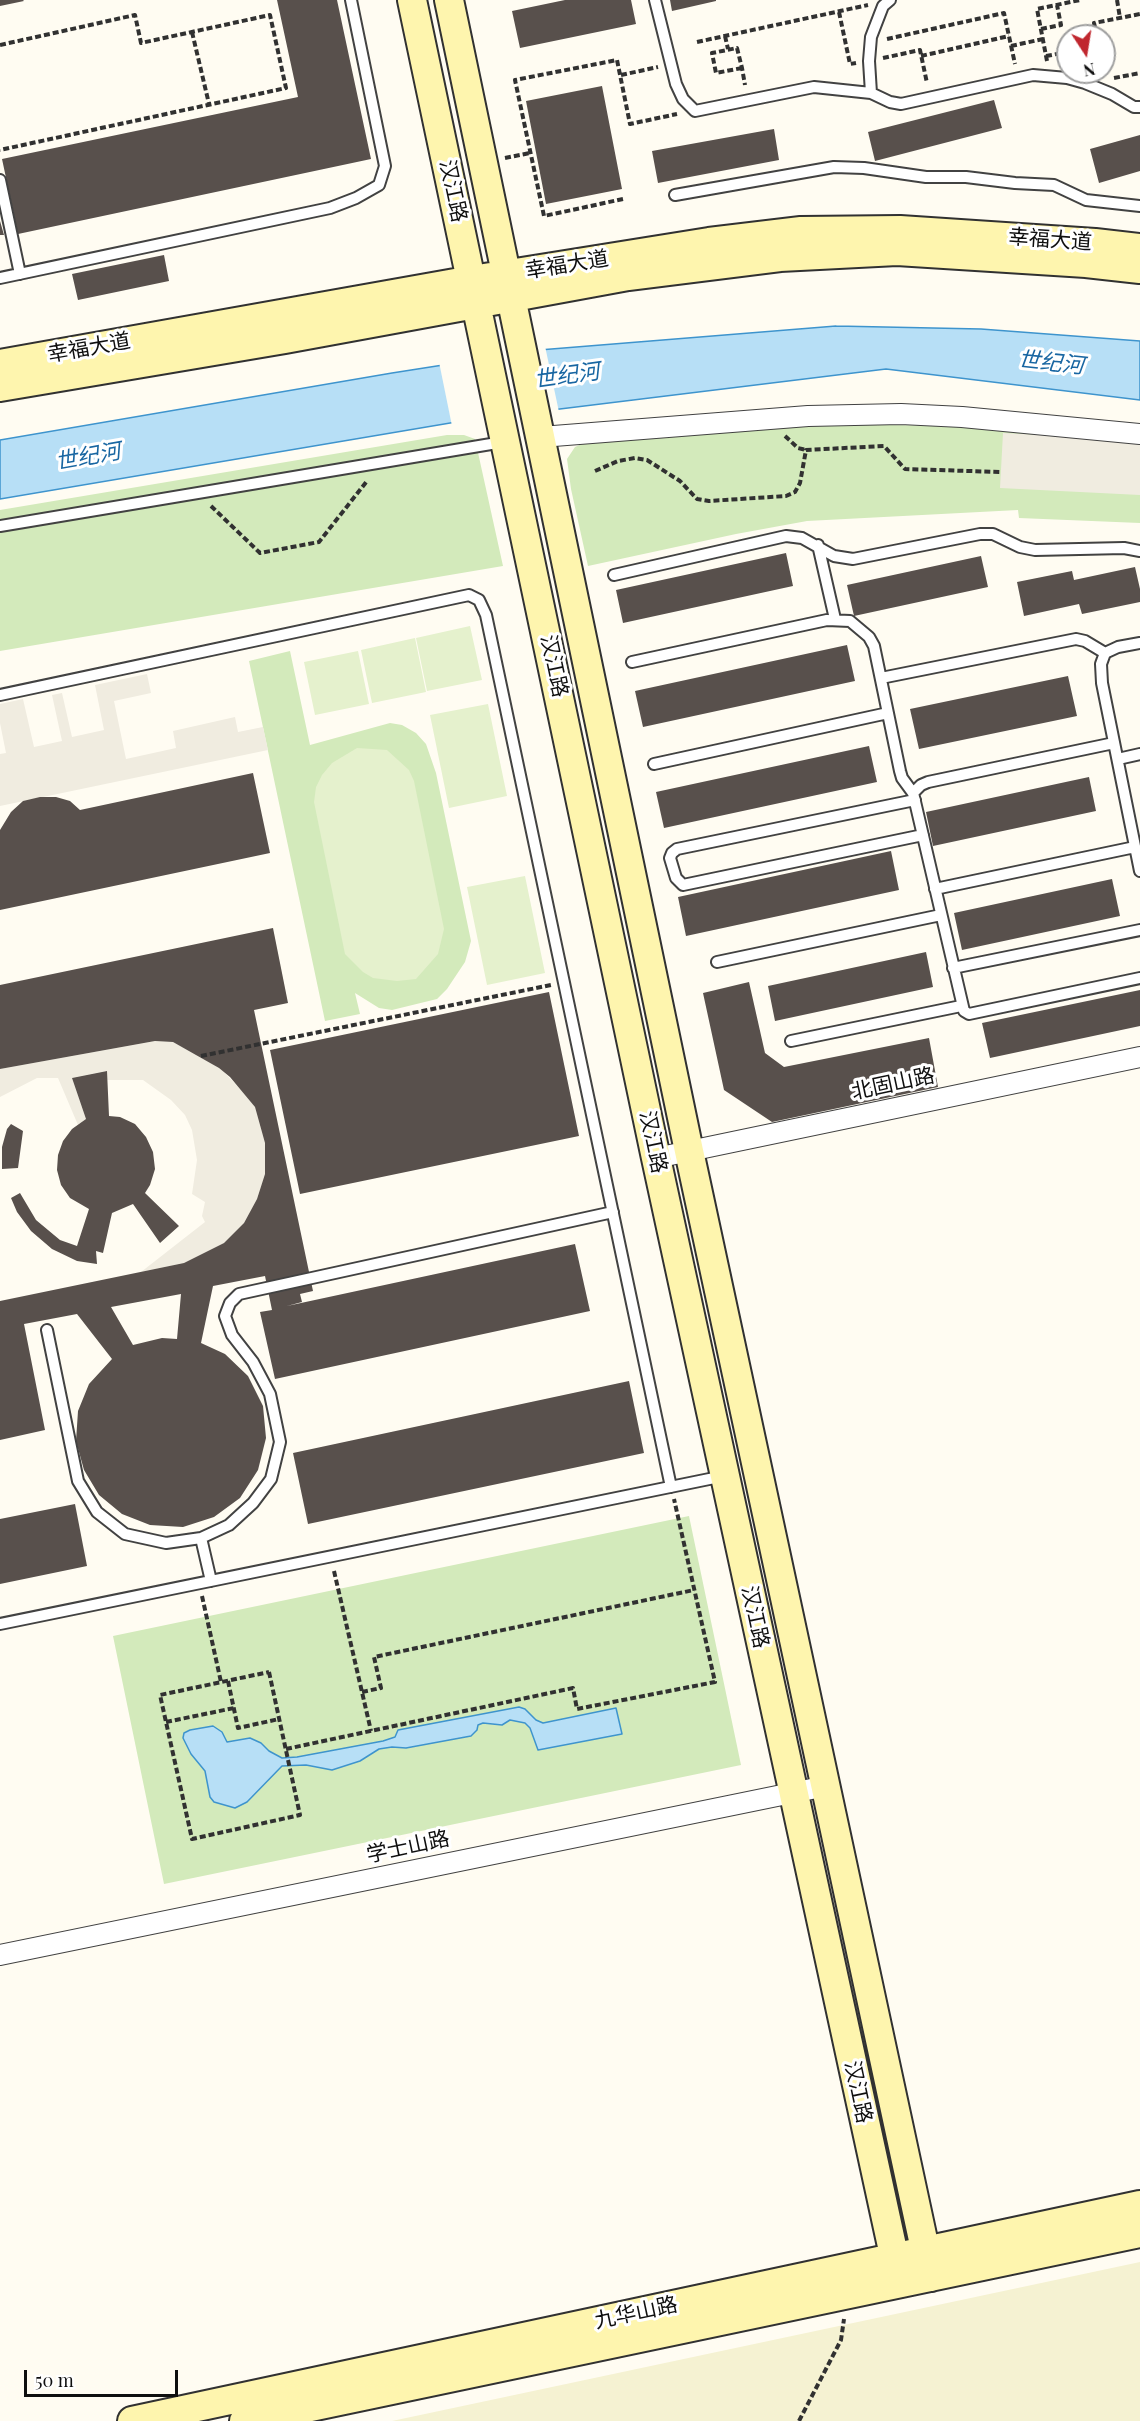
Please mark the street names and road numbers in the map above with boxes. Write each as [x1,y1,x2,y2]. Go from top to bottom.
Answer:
street label: 汉江路 [434,158,472,224]
street label: 幸福大道 [1007,225,1093,255]
street label: 幸福大道 [524,246,610,284]
street label: 幸福大道 [45,328,133,368]
street label: 汉江路 [535,633,573,699]
street label: 北固山路 [849,1063,937,1105]
street label: 汉江路 [634,1109,672,1175]
street label: 汉江路 [736,1584,774,1650]
street label: 学士山路 [364,1826,452,1868]
street label: 汉江路 [839,2059,877,2125]
street label: 九华山路 [592,2292,680,2334]

